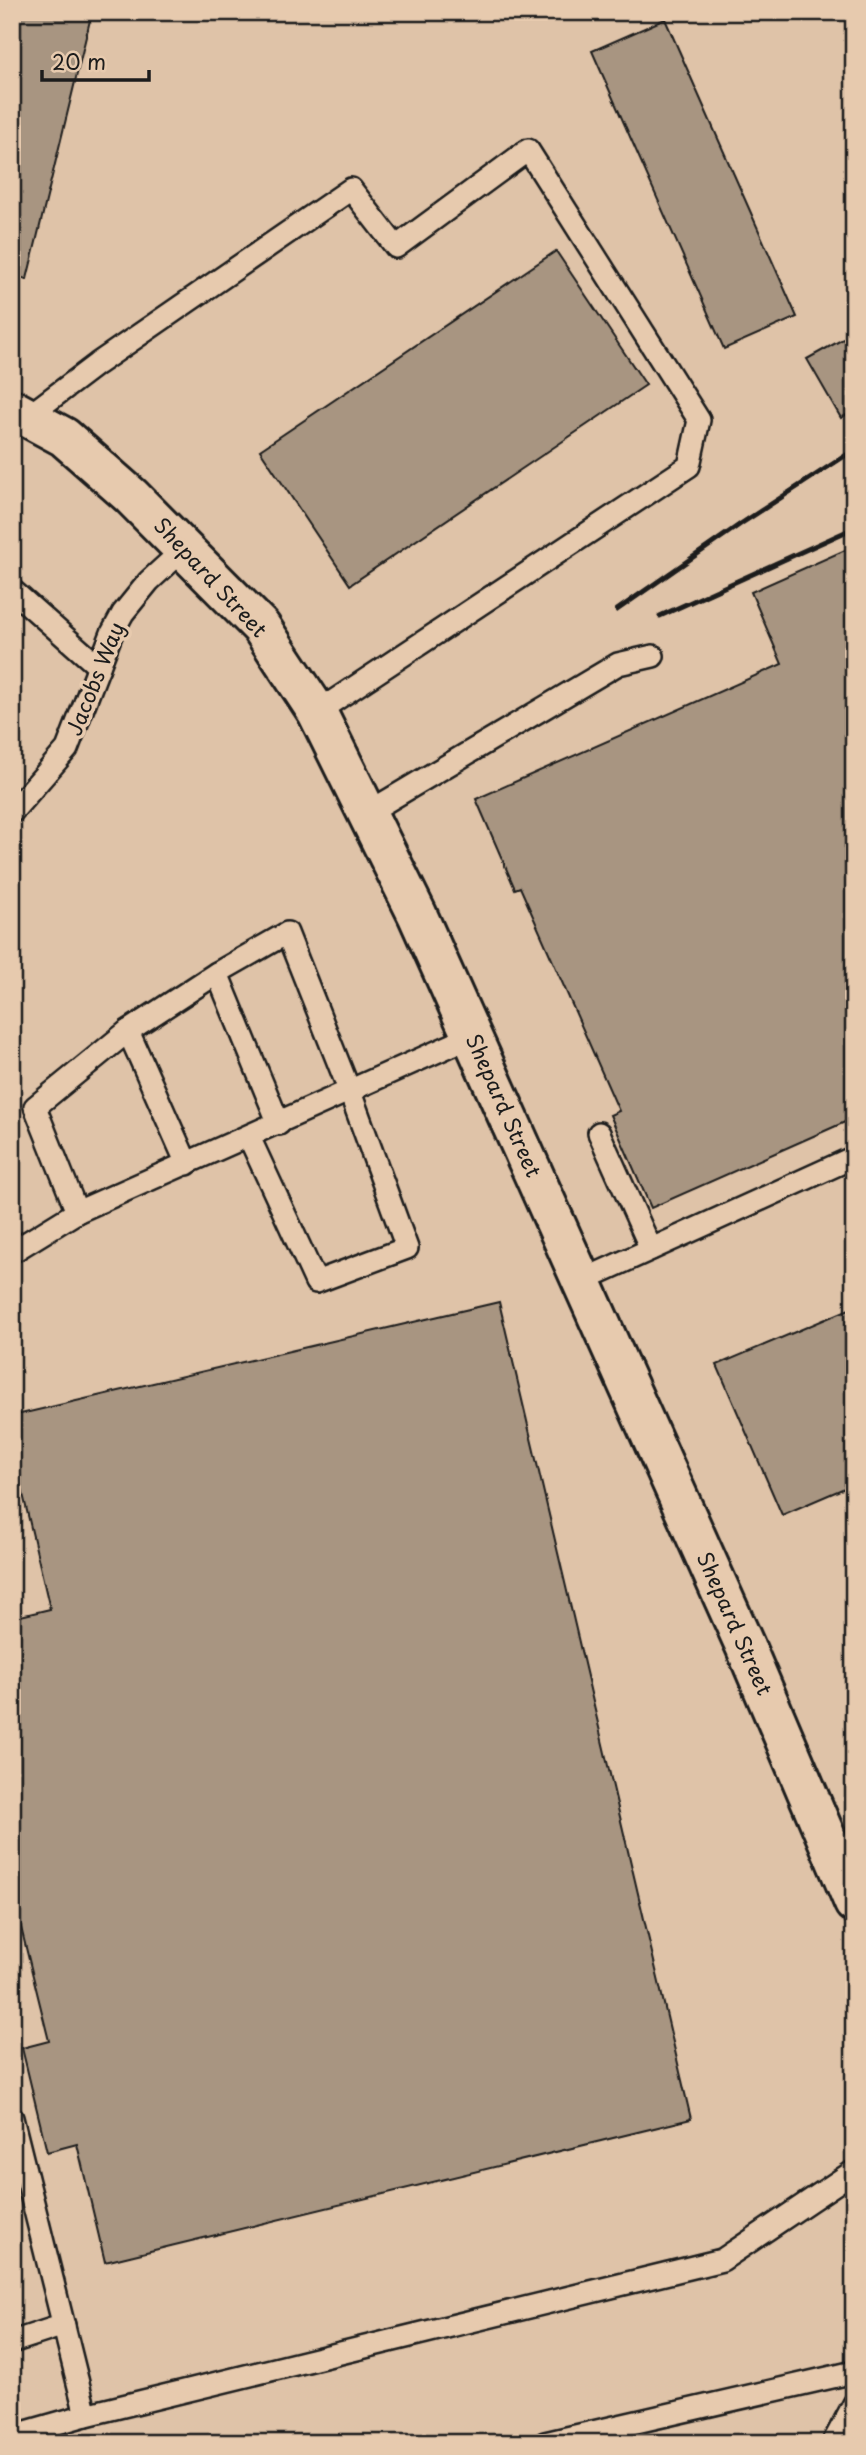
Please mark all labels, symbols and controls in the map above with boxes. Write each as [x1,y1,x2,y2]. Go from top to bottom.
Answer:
scale bar [42,38,149,82]
text: 20 m [52,45,106,77]
street label: Shepard Street [147,509,276,644]
street label: Jacobs Way [57,617,131,740]
street label: Shepard Street [459,1028,551,1182]
street label: Shepard Street [690,1546,782,1700]

